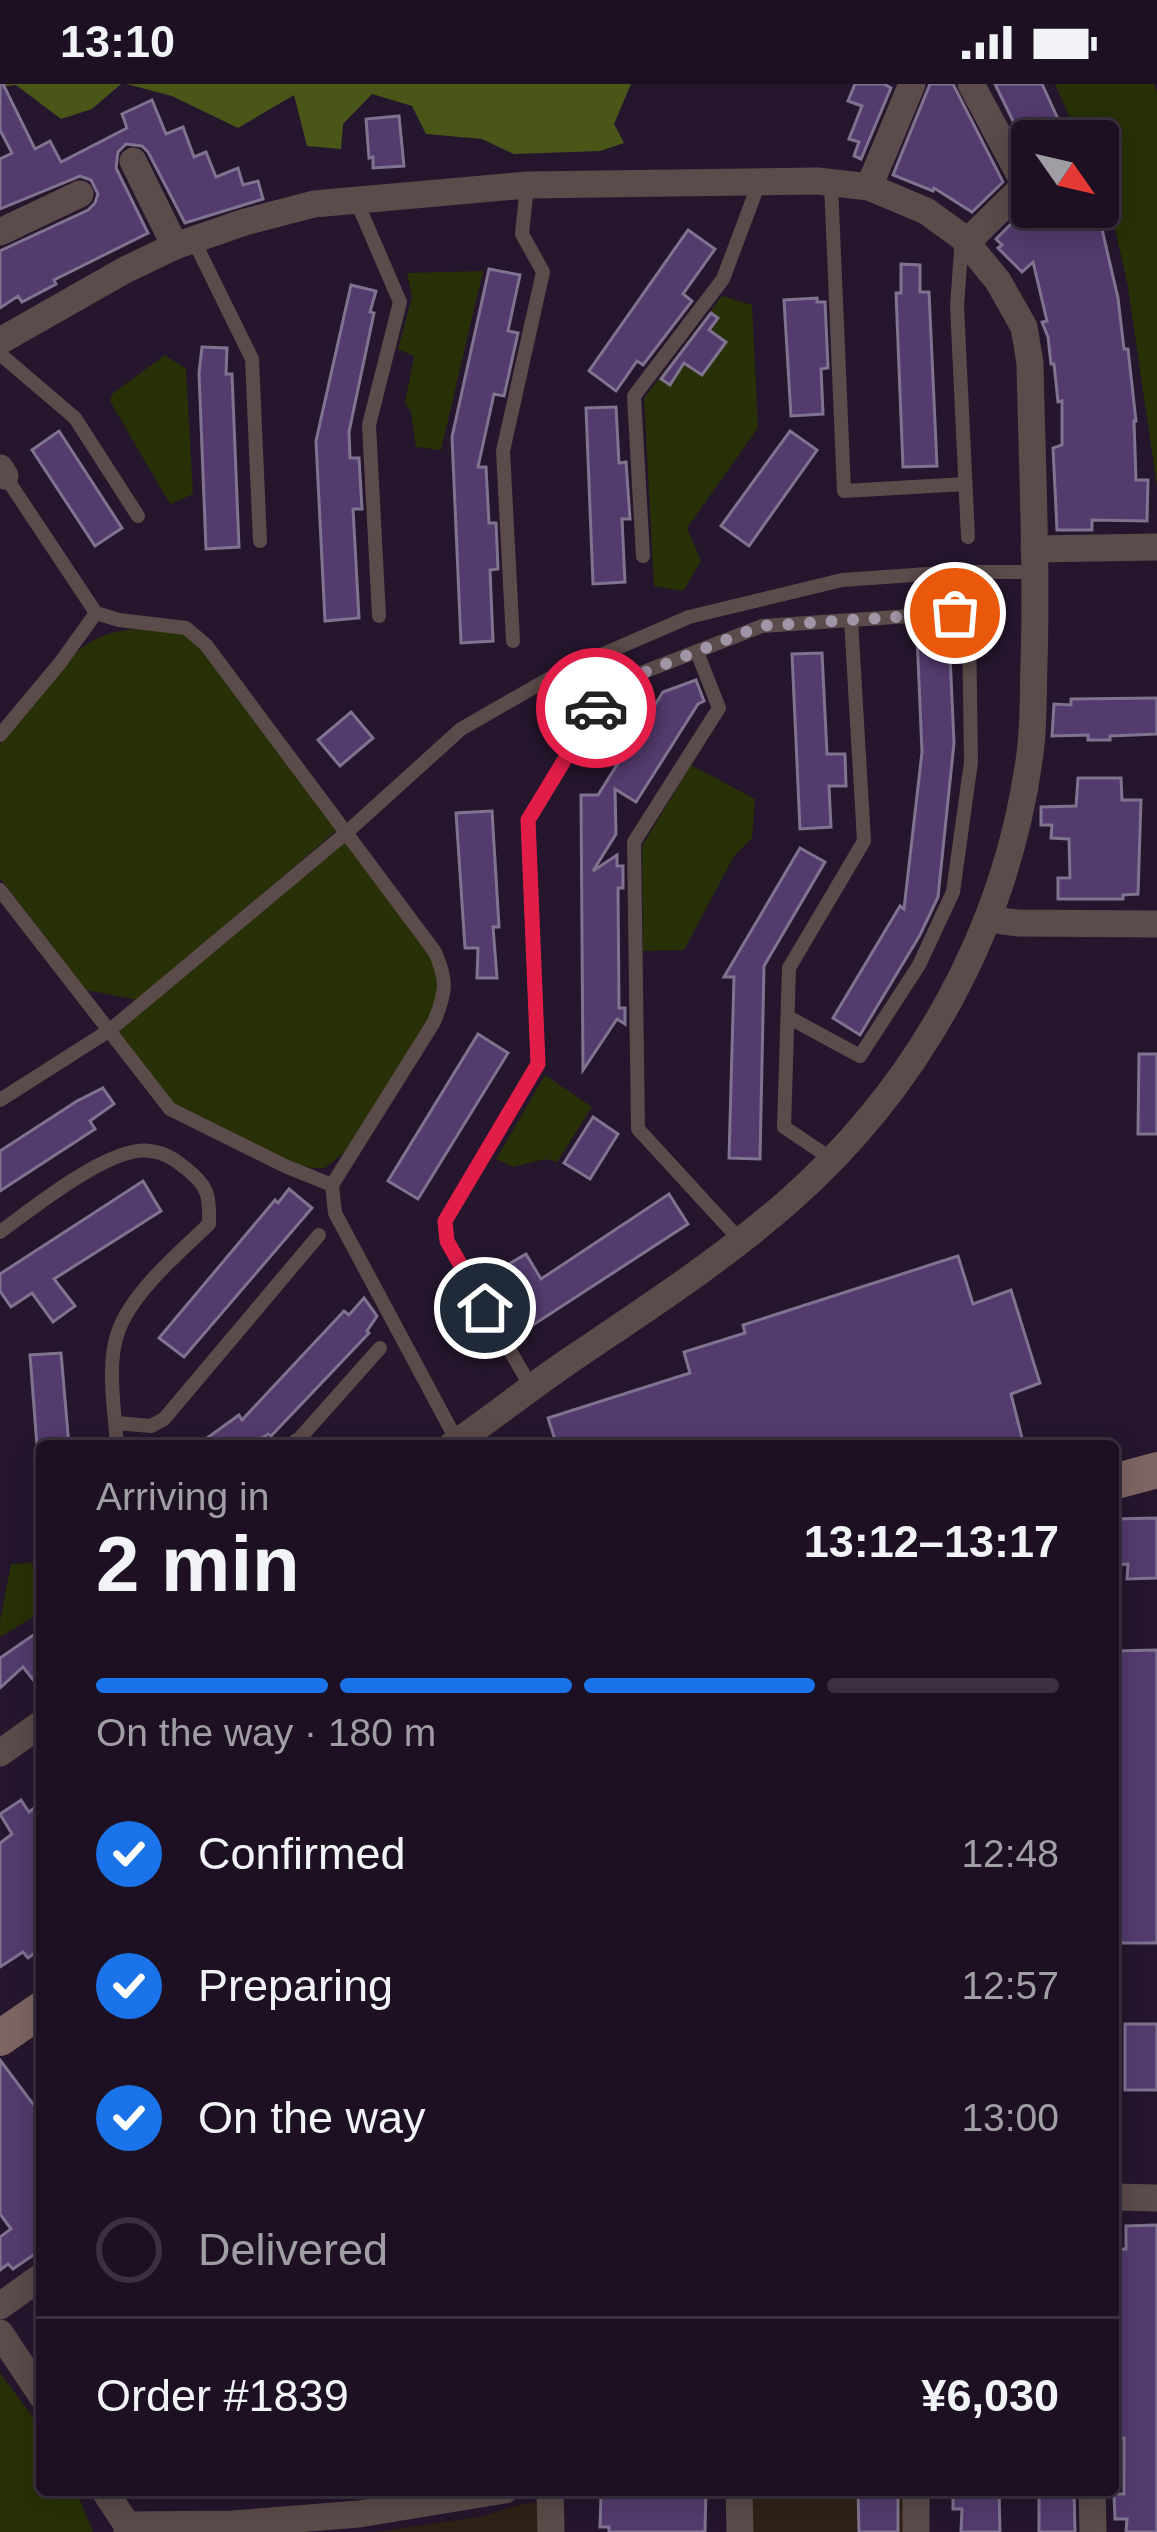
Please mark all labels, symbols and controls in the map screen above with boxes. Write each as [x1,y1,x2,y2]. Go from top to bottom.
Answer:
text: 13:10 [60,16,175,67]
north arrow [1011,120,1119,228]
map controls [1011,120,1119,228]
pin [904,562,1006,664]
icon: bag [922,580,988,646]
courier [536,648,656,768]
icon: car [563,675,629,741]
pin [434,1257,536,1359]
icon: home [452,1275,518,1341]
text: Arriving in [96,1475,269,1518]
text: 13:12–13:17 [804,1516,1059,1567]
text: 2 min [96,1520,300,1608]
text: On the way · 180 m [96,1711,436,1754]
icon: check [96,1821,162,1887]
text: Confirmed [198,1828,406,1879]
text: 12:48 [961,1832,1059,1875]
icon: check [96,1953,162,2019]
text: Preparing [198,1960,393,2011]
text: 12:57 [961,1964,1059,2007]
icon: check [96,2085,162,2151]
text: On the way [198,2092,426,2143]
text: 13:00 [961,2096,1059,2139]
text: Delivered [198,2224,388,2275]
text: Order #1839 [96,2370,349,2421]
text: ¥6,030 [921,2370,1059,2421]

